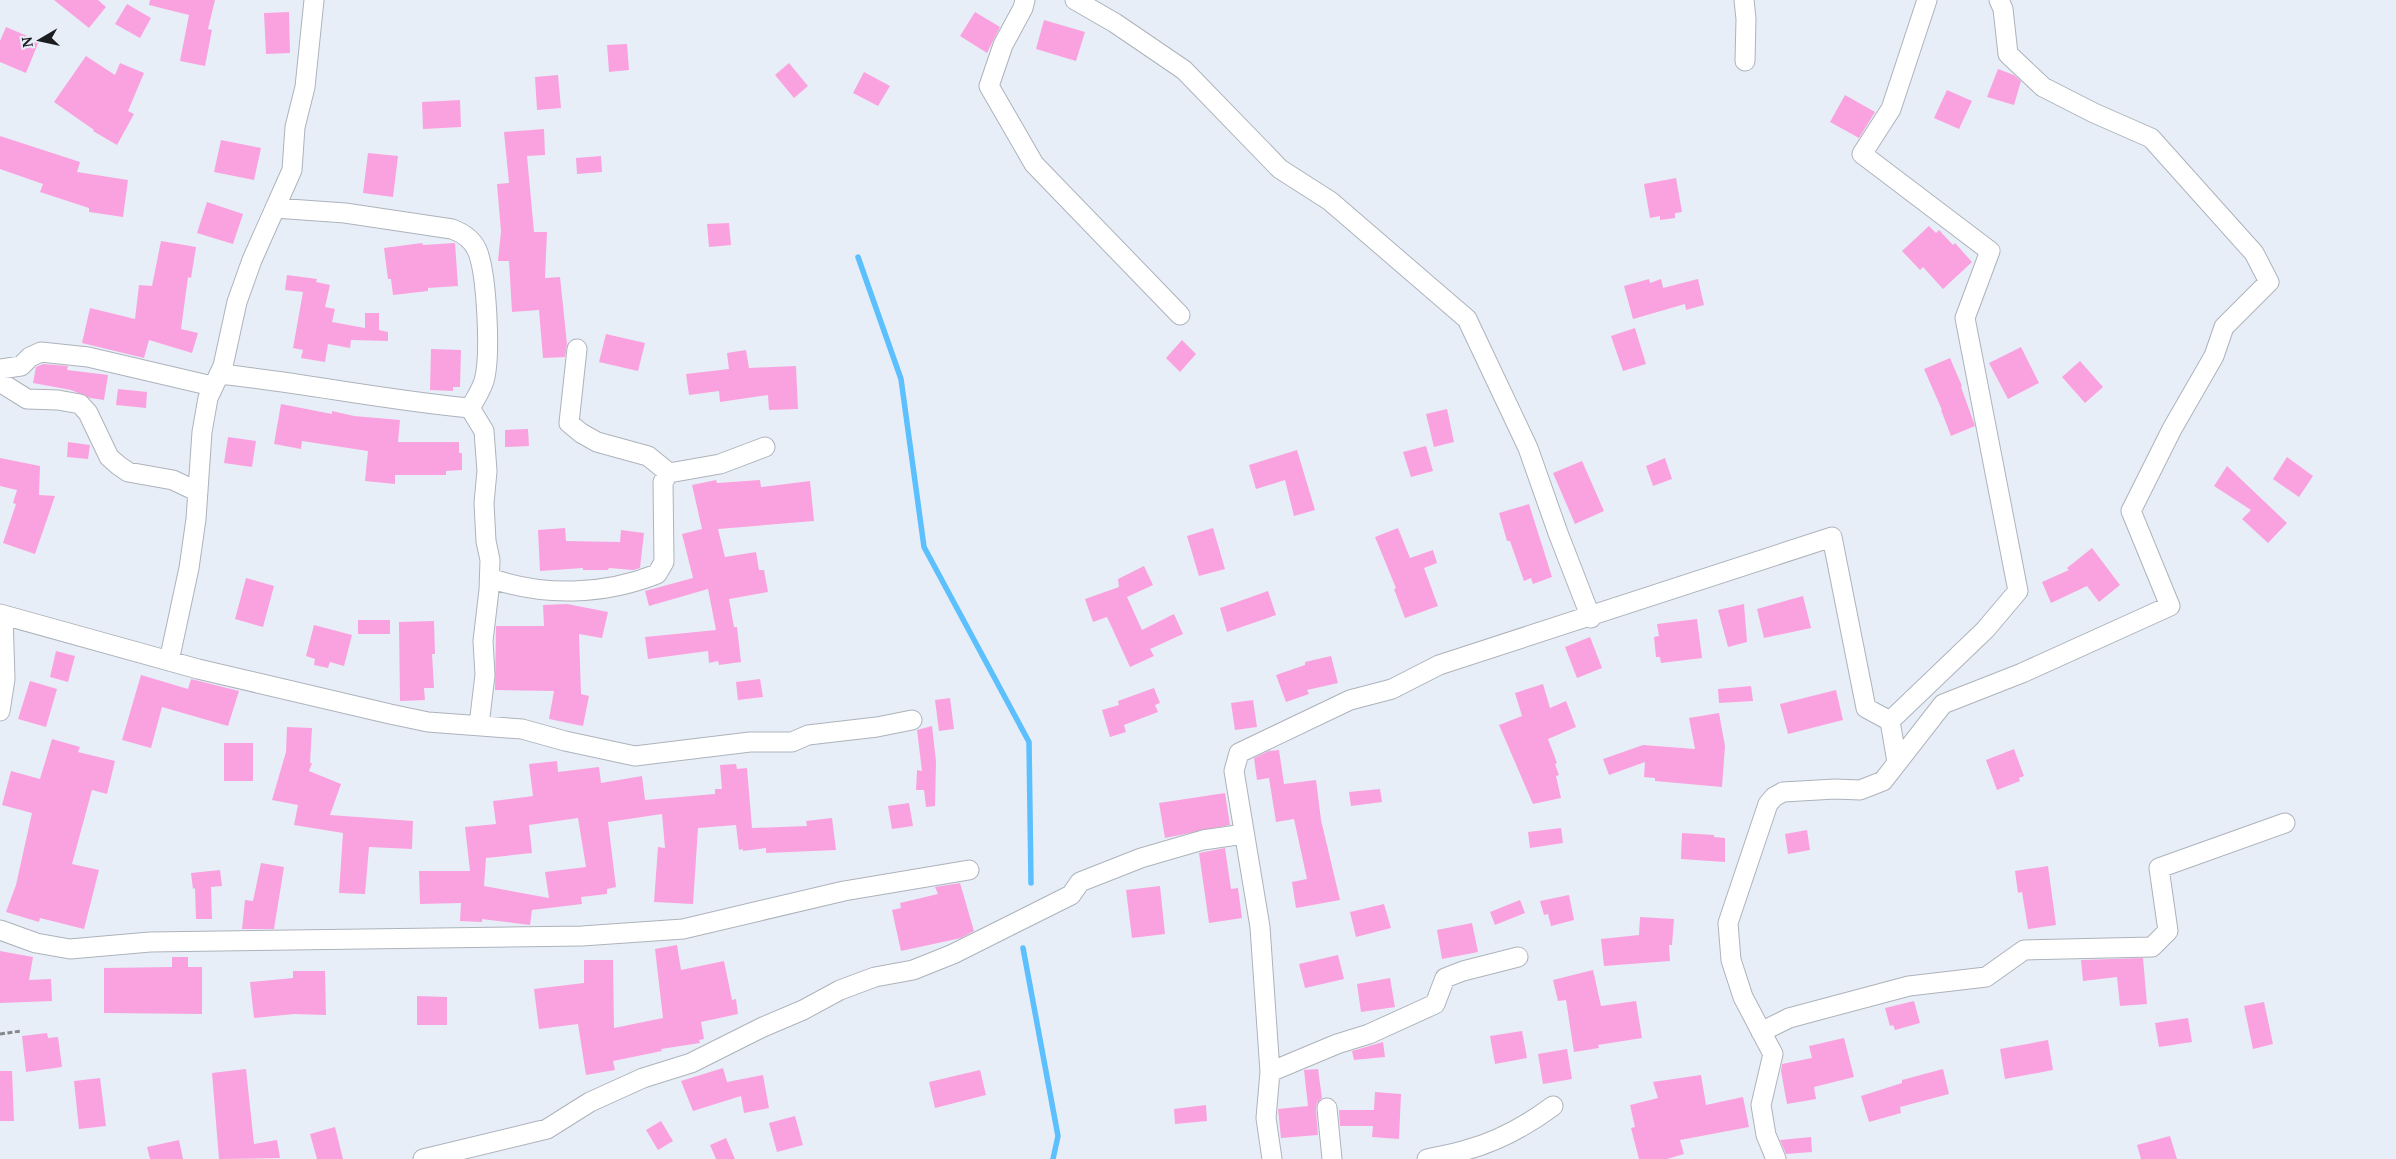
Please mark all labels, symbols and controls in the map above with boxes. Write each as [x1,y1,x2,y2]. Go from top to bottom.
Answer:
north arrow [15,15,65,65]
text: N [16,35,37,49]

